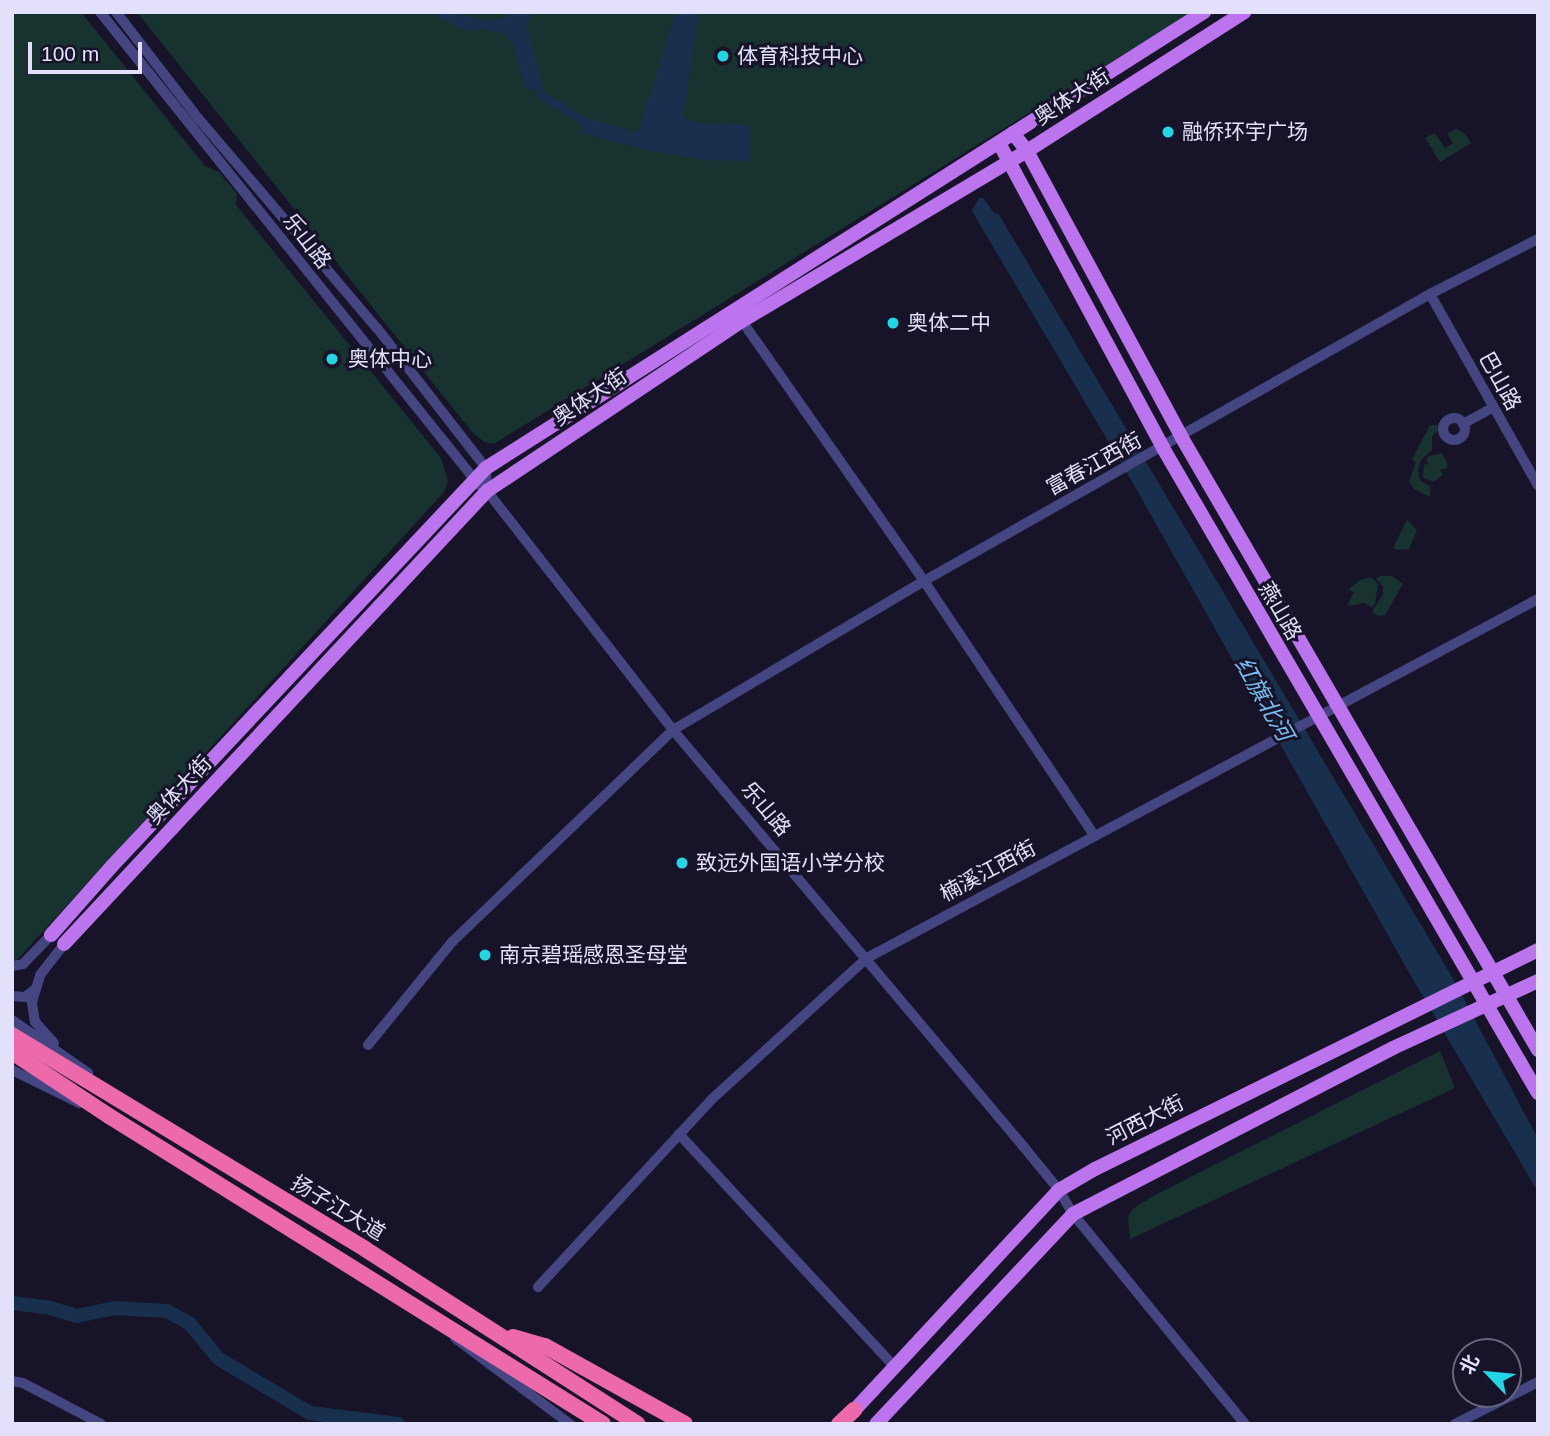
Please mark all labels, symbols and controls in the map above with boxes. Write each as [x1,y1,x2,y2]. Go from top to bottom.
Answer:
scale bar [32,28,145,72]
text: 100 m [41,42,99,65]
place label: 体育科技中心 [737,43,863,69]
marker: 体育科技中心 [715,48,731,64]
street label: 奥体大街 [1030,64,1114,130]
place label: 融侨环宇广场 [1182,119,1308,145]
marker: 融侨环宇广场 [1160,124,1176,140]
street label: 乐山路 [278,208,336,274]
place label: 奥体二中 [907,310,991,336]
marker: 奥体二中 [885,315,901,331]
place label: 奥体中心 [348,346,432,372]
street label: 巴山路 [1474,347,1526,415]
marker: 奥体中心 [322,349,342,369]
street label: 奥体大街 [548,363,632,431]
street label: 富春江西街 [1042,428,1146,500]
street label: 燕山路 [1253,577,1307,645]
water label: 红旗北河 [1229,652,1299,746]
street label: 奥体大街 [141,751,217,829]
street label: 乐山路 [736,777,796,841]
street label: 楠溪江西街 [936,835,1040,907]
place label: 致远外国语小学分校 [696,850,885,876]
marker: 致远外国语小学分校 [674,855,690,871]
place label: 南京碧瑶感恩圣母堂 [499,942,688,968]
marker: 南京碧瑶感恩圣母堂 [477,947,493,963]
street label: 河西大街 [1102,1090,1188,1150]
street label: 扬子江大道 [287,1170,389,1246]
north arrow [1452,1338,1522,1408]
text: 北 [1456,1351,1483,1378]

